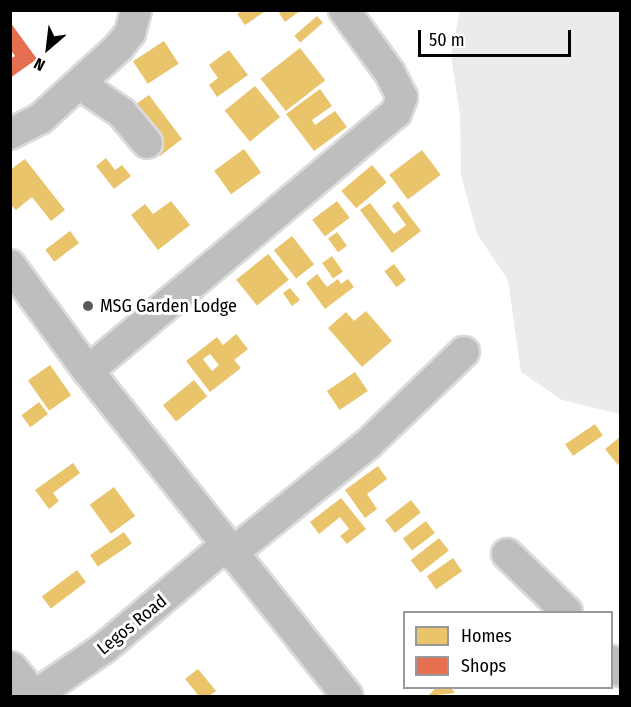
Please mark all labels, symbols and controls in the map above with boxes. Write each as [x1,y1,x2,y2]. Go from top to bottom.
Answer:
north arrow [18,18,78,78]
scale bar [421,18,574,56]
text: 50 m [429,29,465,51]
text: N [31,54,48,75]
place label: MSG Garden Lodge [100,295,237,317]
marker: MSG Garden Lodge [81,299,95,313]
street label: Legos Road [93,590,171,660]
legend [403,611,613,689]
text: Homes [461,625,512,647]
text: Shops [461,655,506,677]

